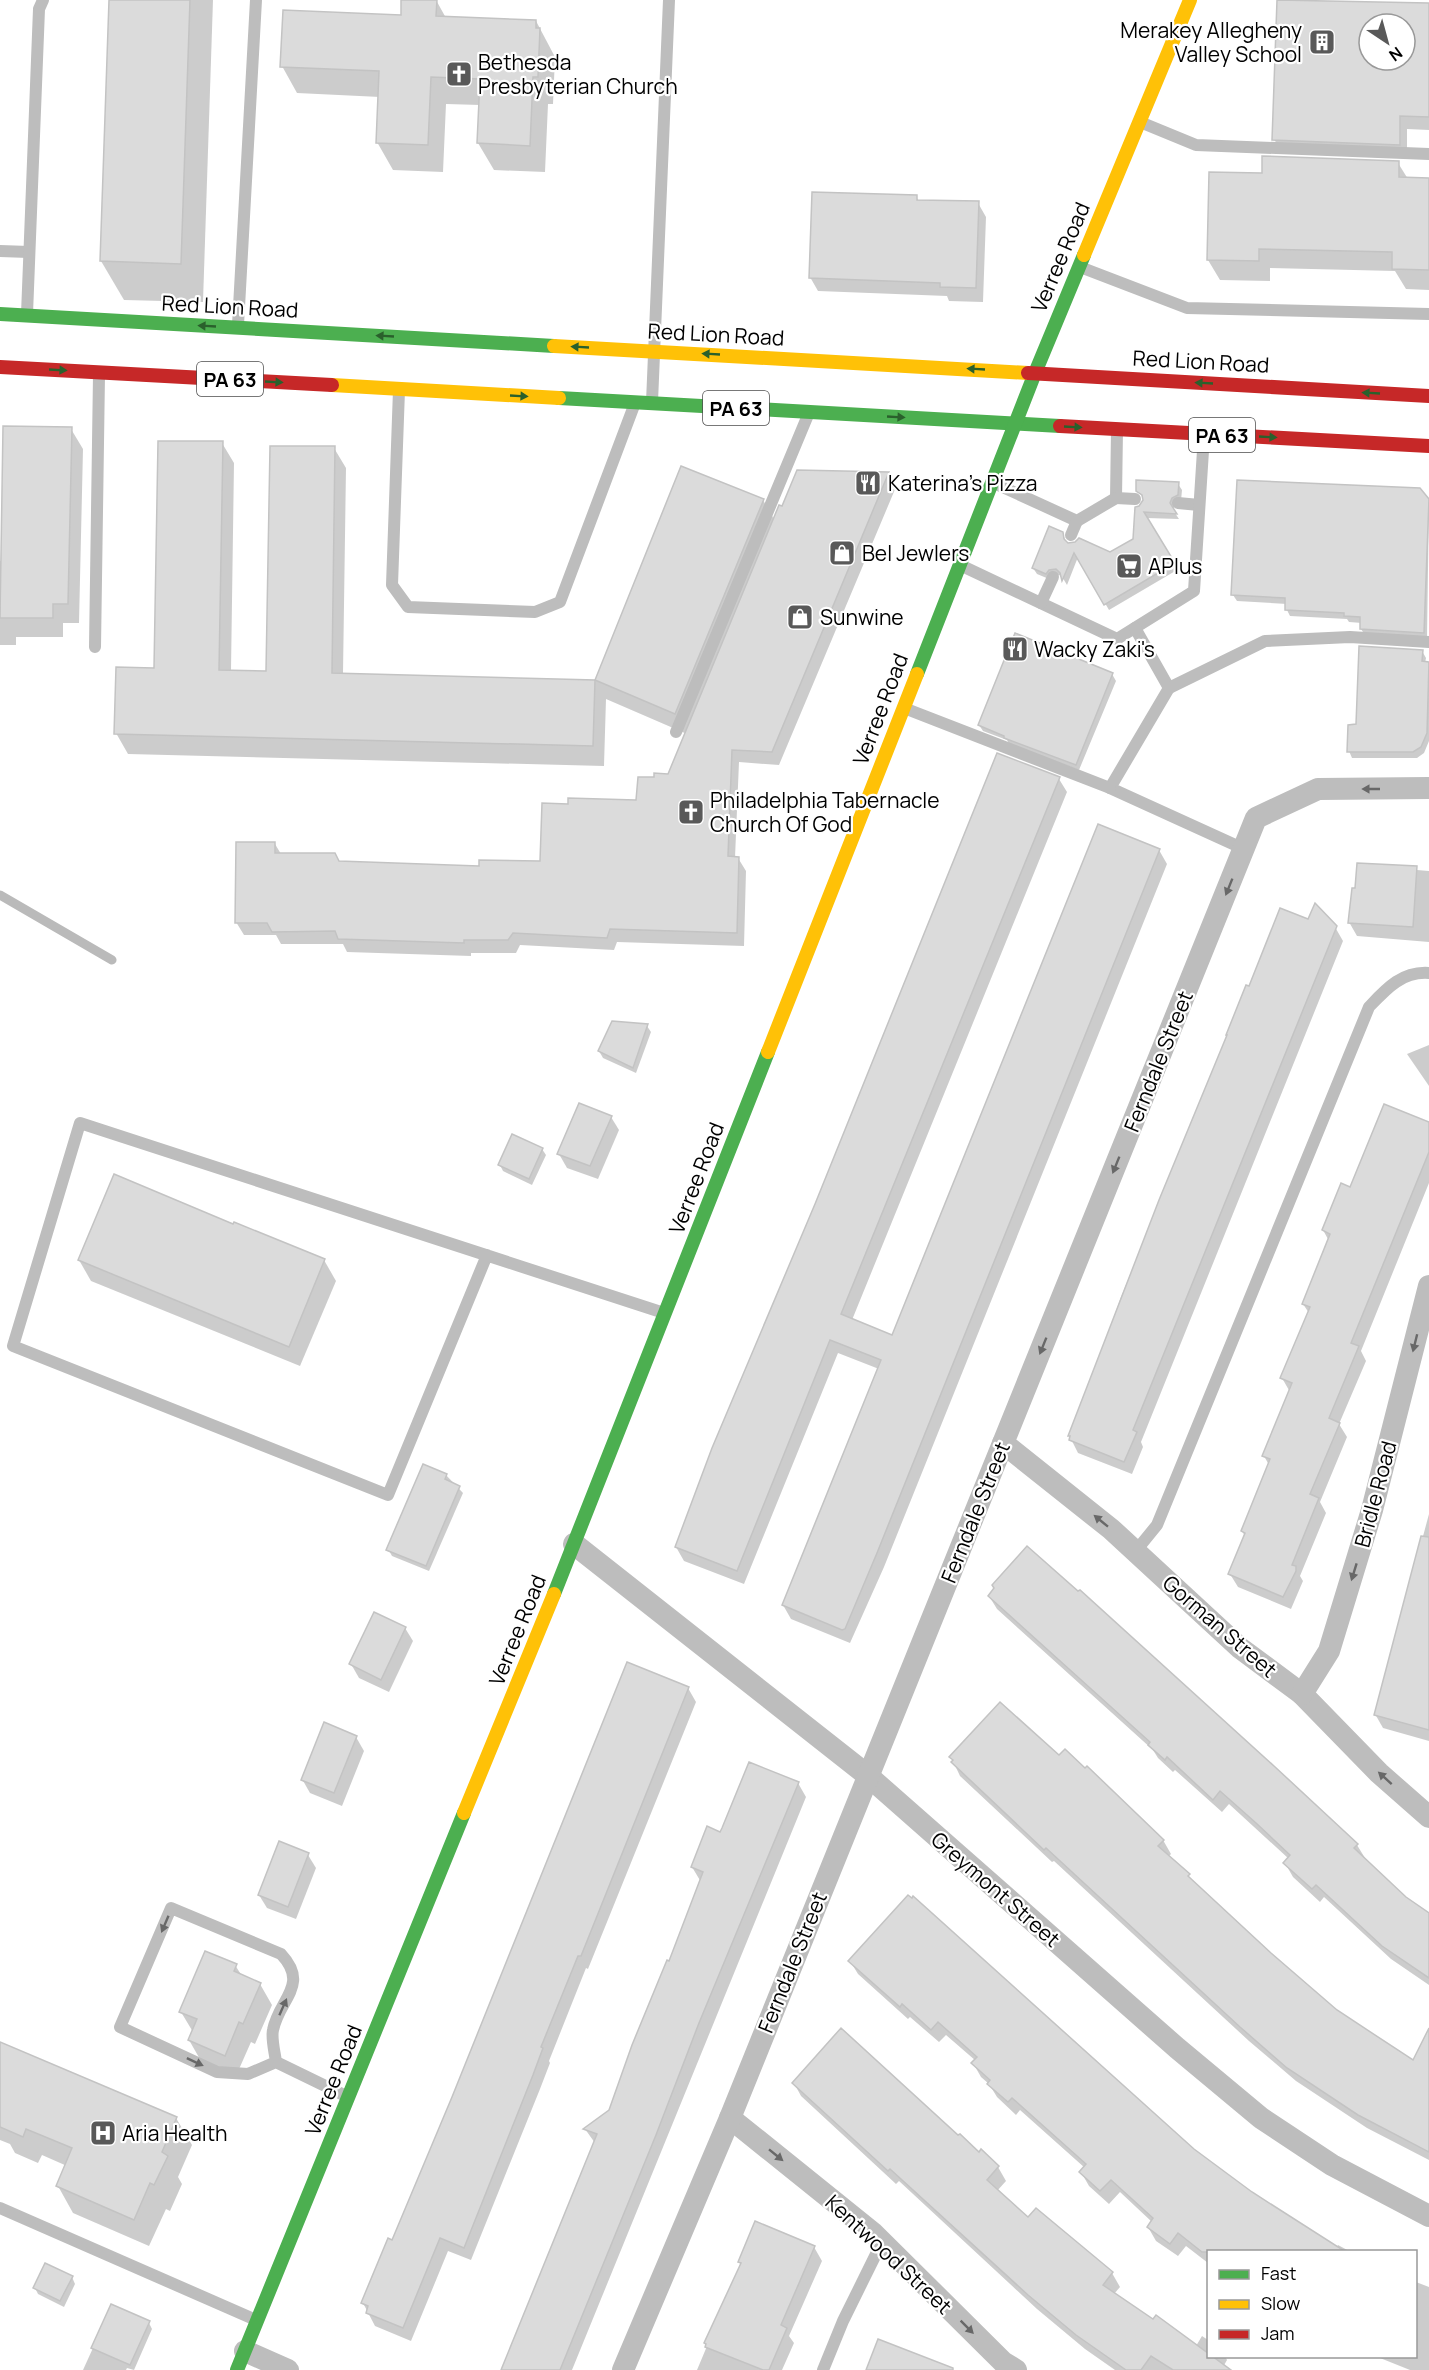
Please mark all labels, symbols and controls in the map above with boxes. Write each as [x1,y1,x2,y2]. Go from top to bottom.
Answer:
north arrow [1357,12,1417,72]
place label: Merakey Allegheny Valley School [1120,16,1302,68]
building icon: Merakey Allegheny Valley School [1307,27,1337,57]
text: N [1385,42,1407,66]
place label: Bethesda Presbyterian Church [478,48,678,100]
church icon: Bethesda Presbyterian Church [444,59,474,89]
street label: Verree Road [1024,198,1096,316]
street label: Red Lion Road [161,288,299,324]
street label: Red Lion Road [647,316,785,352]
one-way arrow [197,321,216,331]
one-way arrow [376,331,395,341]
one-way arrow [571,342,590,351]
street label: Red Lion Road [1132,343,1270,379]
one-way arrow [701,350,720,359]
road number: PA 63 [197,362,263,396]
one-way arrow [49,365,68,375]
one-way arrow [967,365,986,374]
one-way arrow [265,377,284,386]
one-way arrow [1195,378,1214,387]
one-way arrow [1361,388,1380,397]
one-way arrow [509,391,528,400]
road number: PA 63 [703,391,769,425]
one-way arrow [886,412,905,421]
road number: PA 63 [1189,418,1255,452]
one-way arrow [1063,422,1082,431]
one-way arrow [1258,432,1277,442]
restaurant icon: Katerina's Pizza [853,468,883,498]
place label: Katerina's Pizza [888,469,1037,497]
shop icon: Bel Jewlers [827,538,857,568]
place label: Bel Jewlers [862,539,969,567]
supermarket icon: APlus [1114,551,1144,581]
place label: APlus [1148,552,1202,580]
shop icon: Sunwine [785,602,815,632]
place label: Sunwine [820,603,904,631]
restaurant icon: Wacky Zaki's [1000,634,1030,664]
place label: Wacky Zaki's [1034,635,1155,663]
street label: Verree Road [846,649,914,769]
one-way arrow [1361,784,1380,794]
place label: Philadelphia Tabernacle Church Of God [710,786,940,838]
church icon: Philadelphia Tabernacle Church Of God [676,797,706,827]
one-way arrow [1224,878,1233,896]
street label: Ferndale Street [1117,986,1199,1136]
street label: Verree Road [662,1118,730,1238]
one-way arrow [1111,1156,1120,1174]
one-way arrow [1409,1334,1419,1352]
one-way arrow [1038,1337,1048,1355]
street label: Ferndale Street [934,1437,1016,1587]
street label: Bridle Road [1347,1438,1403,1550]
one-way arrow [1093,1516,1108,1528]
one-way arrow [1348,1563,1358,1581]
street label: Gorman Street [1157,1569,1283,1683]
street label: Verree Road [482,1570,552,1690]
one-way arrow [1378,1772,1393,1785]
street label: Greymont Street [926,1825,1066,1953]
street label: Ferndale Street [751,1887,833,2037]
one-way arrow [160,1915,170,1933]
one-way arrow [278,1997,288,2015]
street label: Verree Road [298,2020,368,2140]
one-way arrow [187,2057,204,2066]
hospital icon: Aria Health [88,2118,118,2148]
place label: Aria Health [122,2119,228,2147]
one-way arrow [768,2148,783,2160]
street label: Kentwood Street [820,2188,958,2320]
legend [1207,2250,1417,2358]
text: Fast [1261,2261,1296,2285]
text: Slow [1261,2291,1301,2315]
one-way arrow [960,2319,974,2333]
text: Jam [1261,2321,1295,2345]

